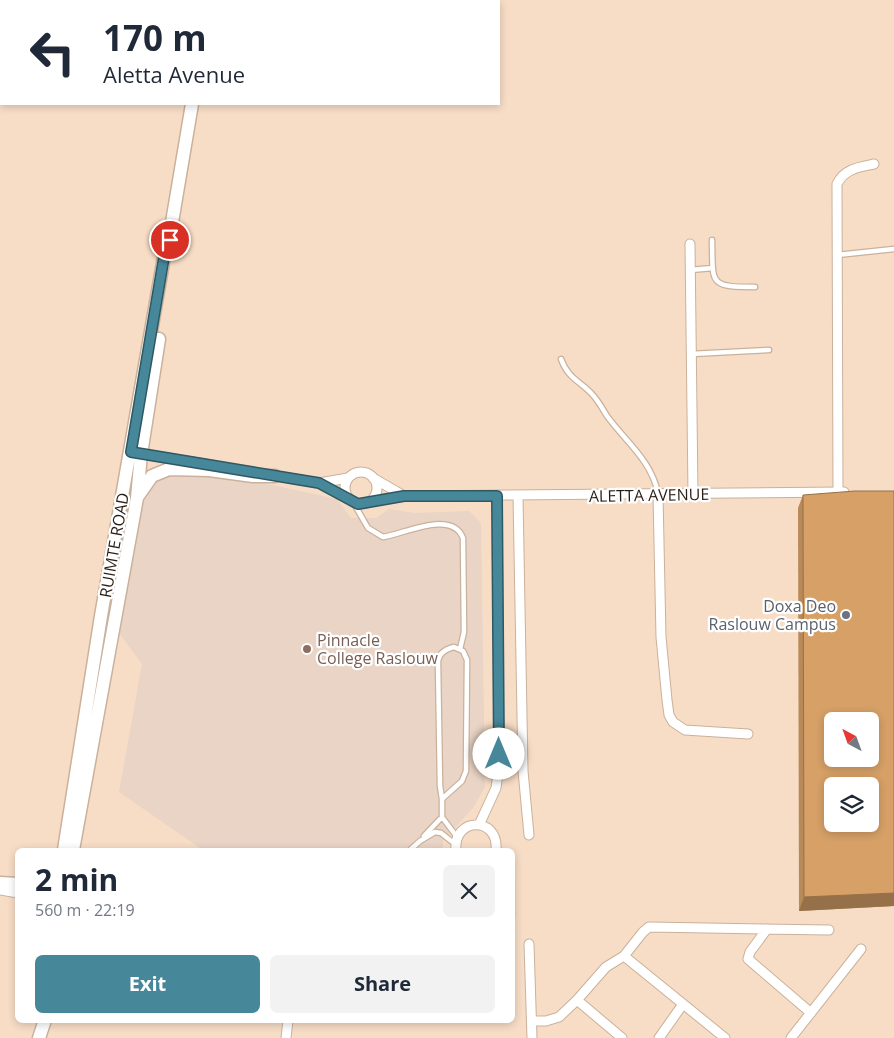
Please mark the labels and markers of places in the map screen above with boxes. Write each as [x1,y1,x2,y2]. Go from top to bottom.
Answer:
pin [149,219,191,261]
place label: Doxa Deo Raslouw Campus [709,595,836,635]
marker: Doxa Deo Raslouw Campus [840,609,852,621]
place label: Pinnacle College Raslouw [317,629,438,669]
marker: Pinnacle College Raslouw [301,643,313,655]

